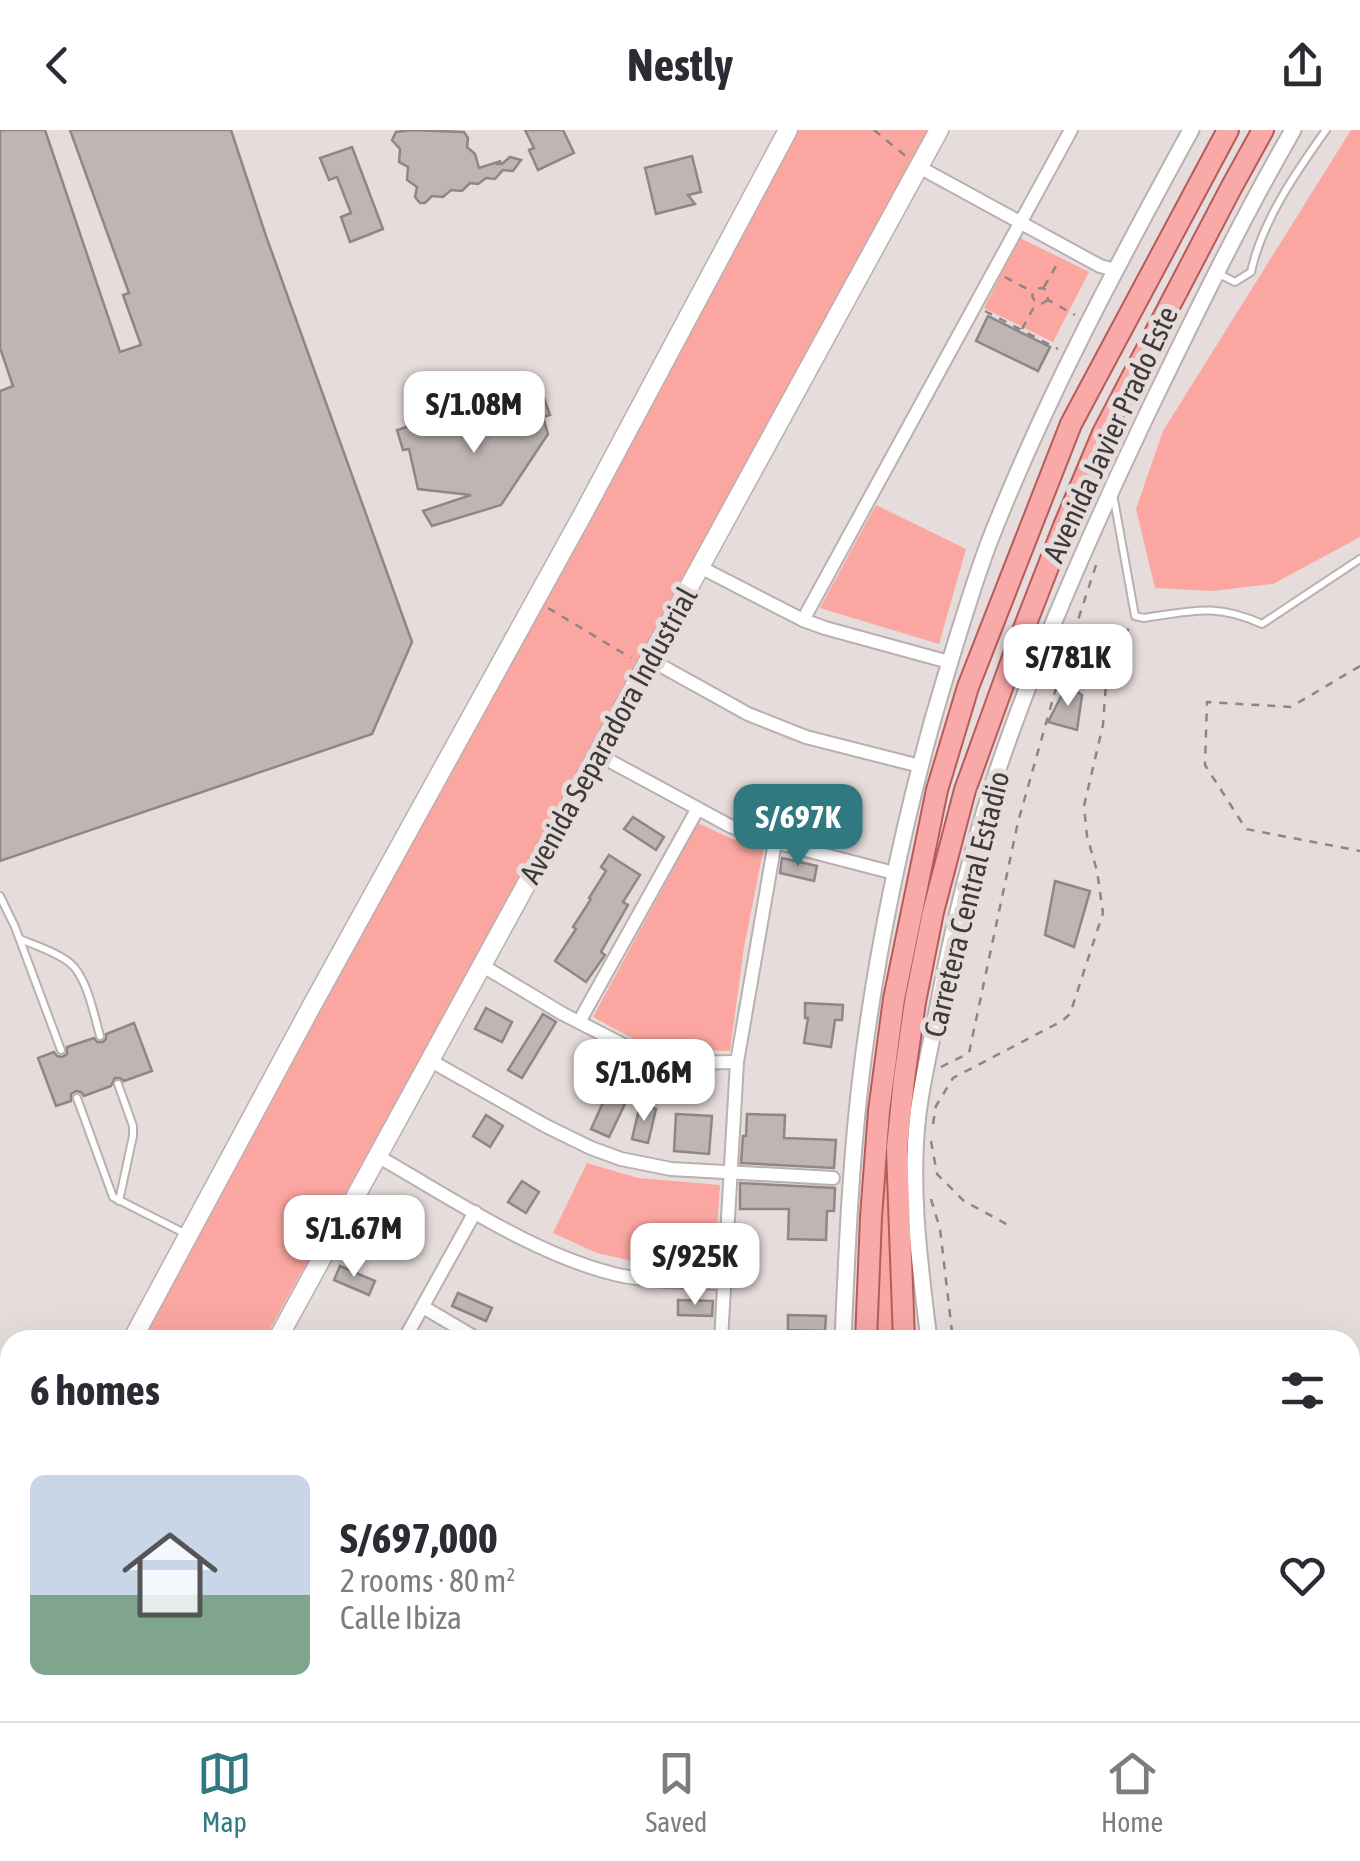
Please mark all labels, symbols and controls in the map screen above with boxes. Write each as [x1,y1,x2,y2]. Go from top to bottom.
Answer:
icon: back [30,38,85,93]
icon: share [1275,38,1330,93]
text: Nestly [627,39,733,91]
street label: Avenida Javier Prado Este [1036,301,1184,567]
pin: S/1.08M [382,371,566,456]
text: S/1.08M [426,385,522,422]
street label: Avenida Separadora Industrial [512,581,704,889]
pin: S/781K [987,624,1149,709]
text: S/781K [1025,638,1111,675]
street label: Carretera Central Estadio [917,768,1015,1040]
pin: S/697K [717,784,879,869]
text: S/697K [755,798,841,835]
pin: S/1.06M [552,1039,736,1124]
text: S/1.06M [596,1053,692,1090]
pin: S/1.67M [262,1195,446,1280]
text: S/1.67M [306,1209,402,1246]
pin: S/925K [614,1223,776,1308]
text: S/925K [652,1237,738,1274]
icon: filters [1275,1363,1330,1418]
text: 6 homes [30,1366,160,1414]
text: S/697,000 [340,1514,498,1562]
icon: home [110,1515,230,1635]
icon: heart [1275,1548,1330,1603]
text: 2 rooms · 80 m² [340,1562,515,1599]
text: Calle Ibiza [340,1599,462,1636]
tab: Map [197,1746,252,1838]
tab: Saved [645,1746,707,1838]
tab: Home [1101,1746,1163,1838]

